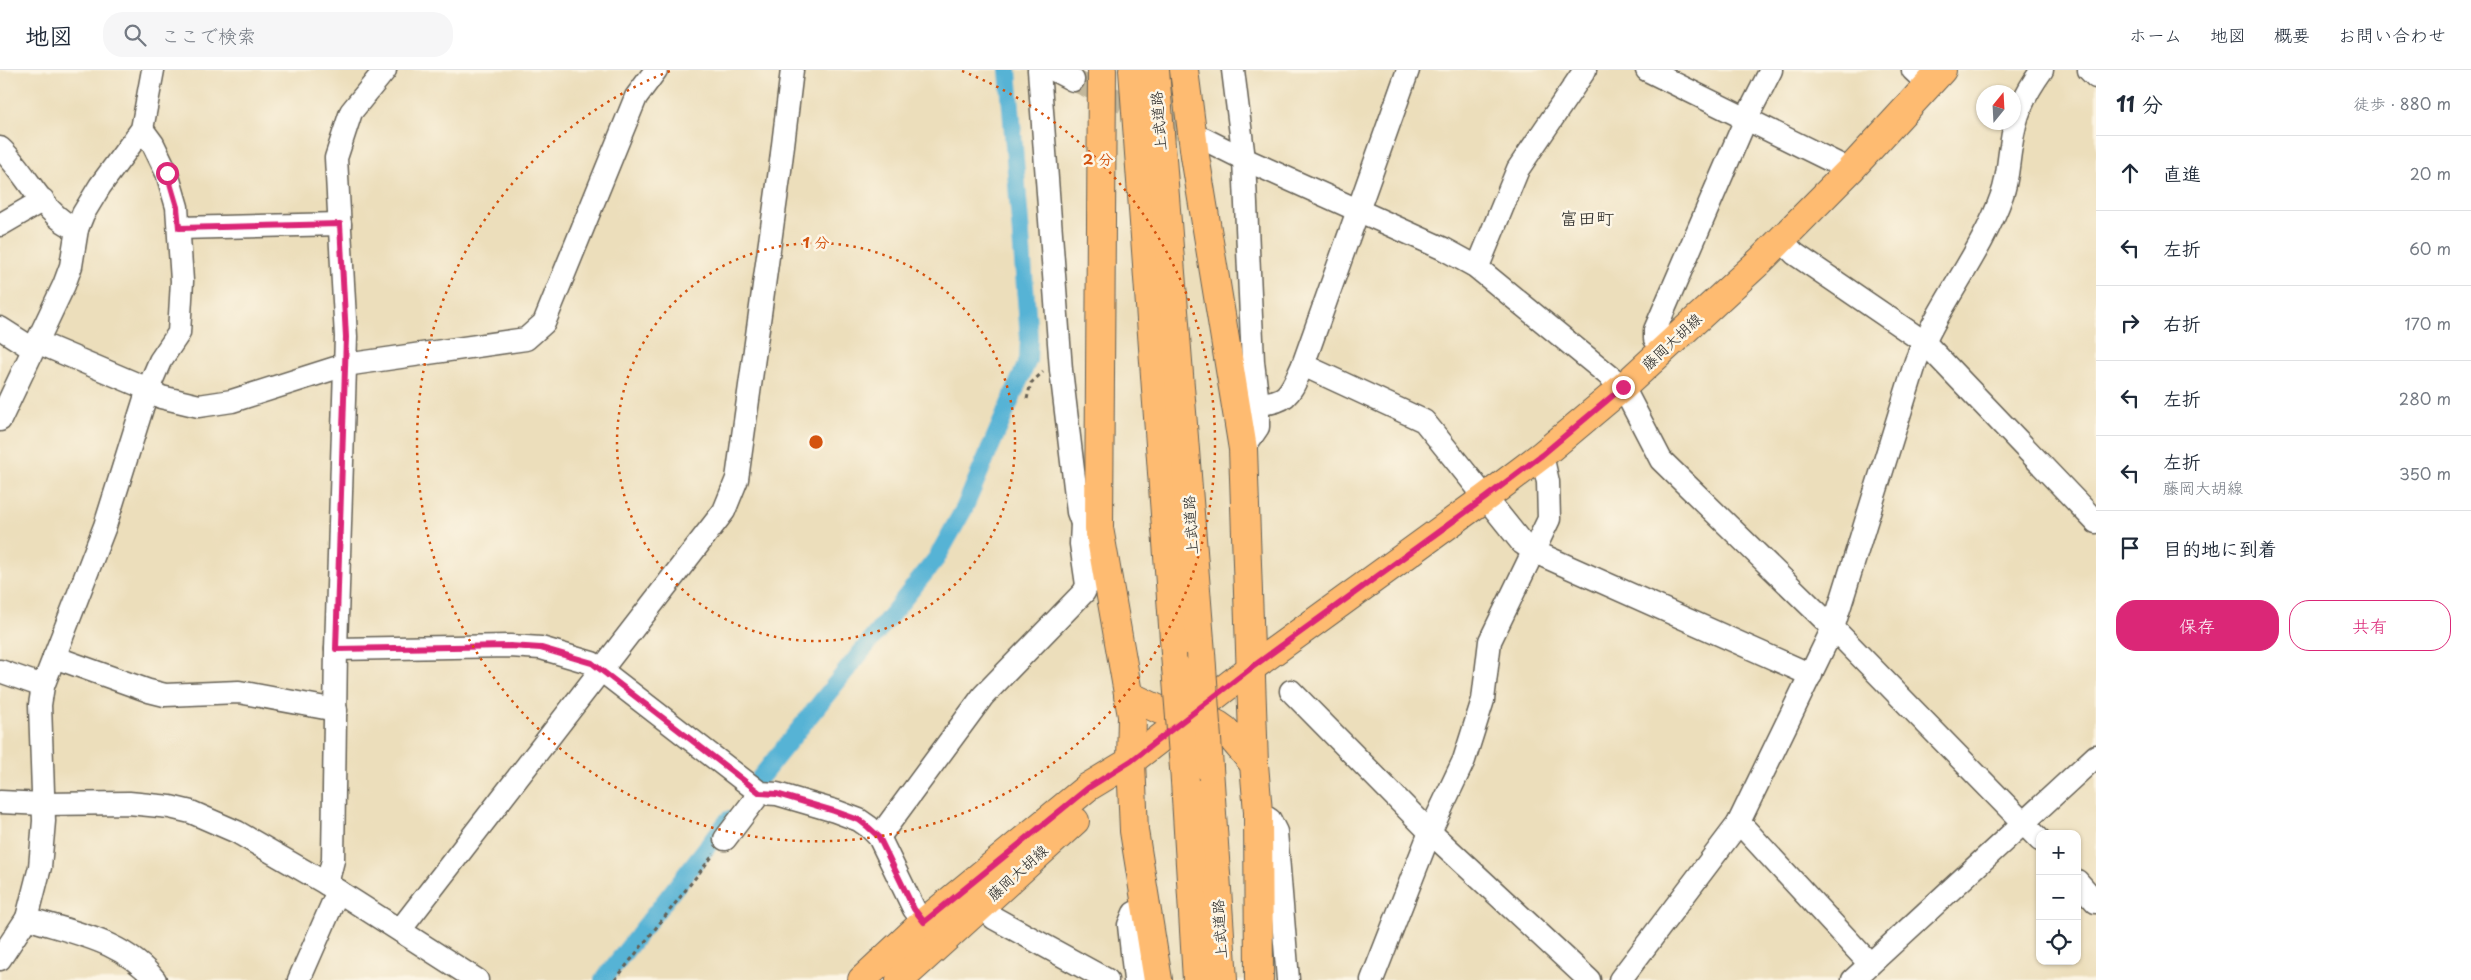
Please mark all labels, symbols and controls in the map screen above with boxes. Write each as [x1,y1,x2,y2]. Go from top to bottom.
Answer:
search box [103,12,453,57]
text: 地図 [25,17,73,53]
icon: search [121,21,149,49]
text: ここで検索 [161,21,256,49]
text: ホーム [2129,21,2182,48]
text: 地図 [2210,21,2246,48]
text: 概要 [2274,21,2310,48]
text: お問い合わせ [2338,21,2446,48]
north arrow [1976,85,2021,130]
text: 11 分 [2116,87,2163,119]
street label: 上武道路 [1143,90,1172,152]
text: 徒歩 · 880 m [2353,91,2451,115]
text: 2 分 [1083,147,1113,170]
icon: ahead [2116,159,2144,187]
text: 直進 [2163,159,2201,187]
text: 20 m [2410,161,2451,185]
route start [156,162,179,185]
district label: 富田町 [1560,204,1614,231]
text: 1 分 [803,230,830,253]
icon: left [2116,234,2144,262]
text: 左折 [2163,234,2201,262]
text: 60 m [2409,236,2451,260]
street label: 藤岡大胡線 [1636,307,1706,375]
icon: right [2116,309,2144,337]
text: 右折 [2163,309,2201,337]
text: 170 m [2405,311,2451,335]
route end [1612,376,1635,399]
icon: left [2116,384,2144,412]
text: 左折 [2163,384,2201,412]
text: 280 m [2399,386,2451,410]
centre of rings [807,433,825,451]
text: 左折 [2163,447,2201,475]
icon: left [2116,459,2144,487]
text: 350 m [2399,461,2451,485]
text: 藤岡大胡線 [2163,475,2243,499]
street label: 上武道路 [1176,494,1203,556]
icon: arrive [2116,534,2144,562]
text: 目的地に到着 [2163,534,2277,562]
button: 保存 [2116,600,2279,651]
button: 共有 [2289,600,2451,651]
map controls [2036,830,2081,965]
button: + [2036,830,2081,875]
street label: 藤岡大胡線 [981,838,1053,906]
button: − [2036,875,2081,920]
street label: 上武道路 [1205,898,1232,960]
button: locate [2036,920,2081,965]

